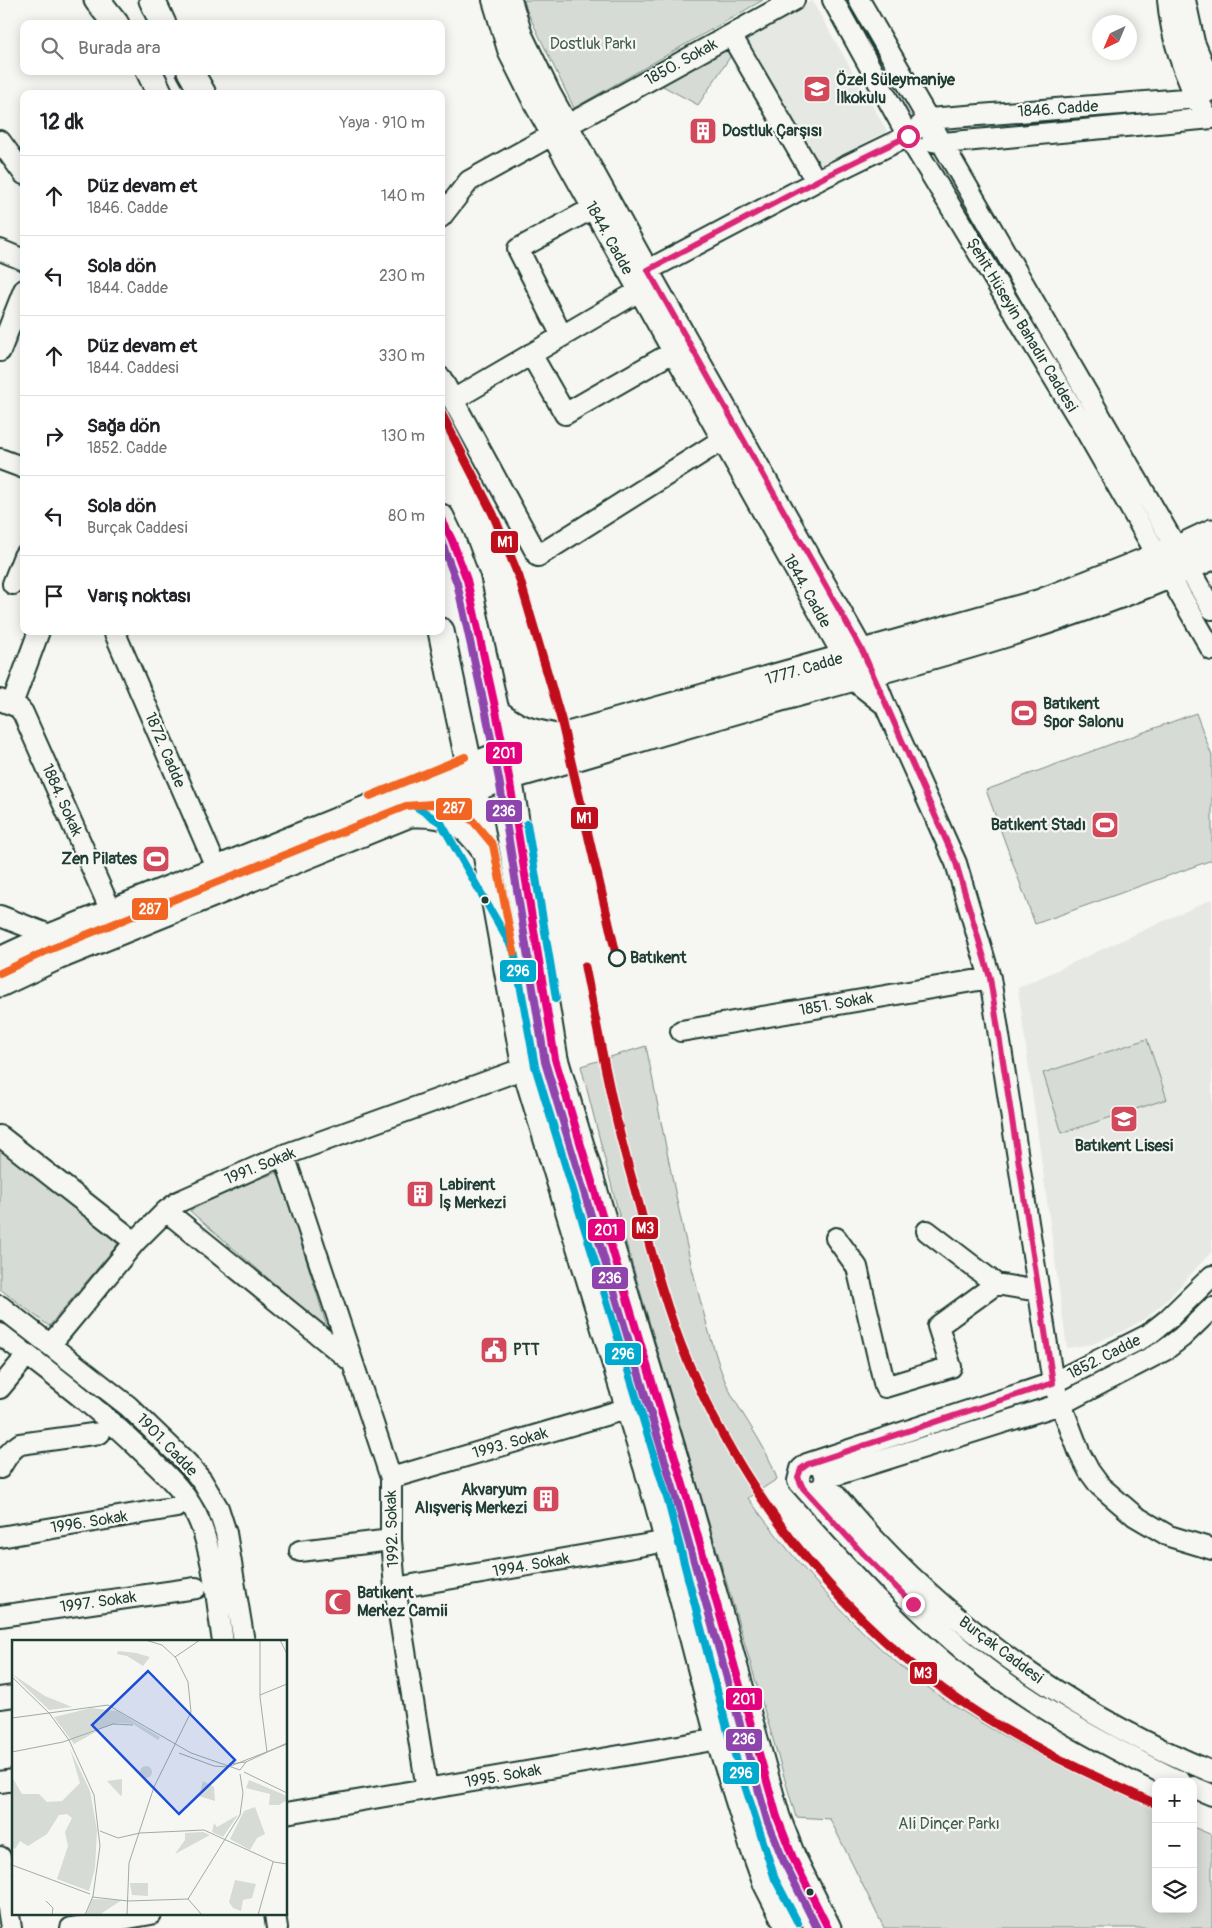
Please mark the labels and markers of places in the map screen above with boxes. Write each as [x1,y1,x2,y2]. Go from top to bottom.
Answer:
place label: Özel Süleymaniye İlkokulu [836,70,956,108]
school or university icon: Özel Süleymaniye İlkokulu [802,74,832,104]
building icon: Dostluk Çarşısı [688,116,718,146]
place label: Dostluk Çarşısı [722,121,822,141]
place label: Batıkent Spor Salonu [1043,694,1124,732]
sports icon: Batıkent Spor Salonu [1009,698,1039,728]
sports icon: Batıkent Stadı [1090,810,1120,840]
place label: Batıkent Stadı [991,815,1086,835]
sports icon: Zen Pilates [141,844,171,874]
place label: Zen Pilates [61,849,138,869]
unlabelled marker [480,895,490,905]
place label: Batıkent [630,948,687,968]
marker: Batıkent [608,949,626,967]
school or university icon: Batıkent Lisesi [1109,1104,1139,1134]
place label: Batıkent Lisesi [1075,1136,1174,1156]
place label: Labirent İş Merkezi [439,1175,506,1213]
building icon: Labirent İş Merkezi [405,1179,435,1209]
public building icon: PTT [479,1335,509,1365]
place label: PTT [513,1340,540,1360]
place label: Akvaryum Alışveriş Merkezi [415,1480,527,1518]
building icon: Akvaryum Alışveriş Merkezi [531,1484,561,1514]
place label: Batıkent Merkez Camii [357,1583,448,1621]
mosque icon: Batıkent Merkez Camii [323,1587,353,1617]
unlabelled marker [805,1887,815,1897]

